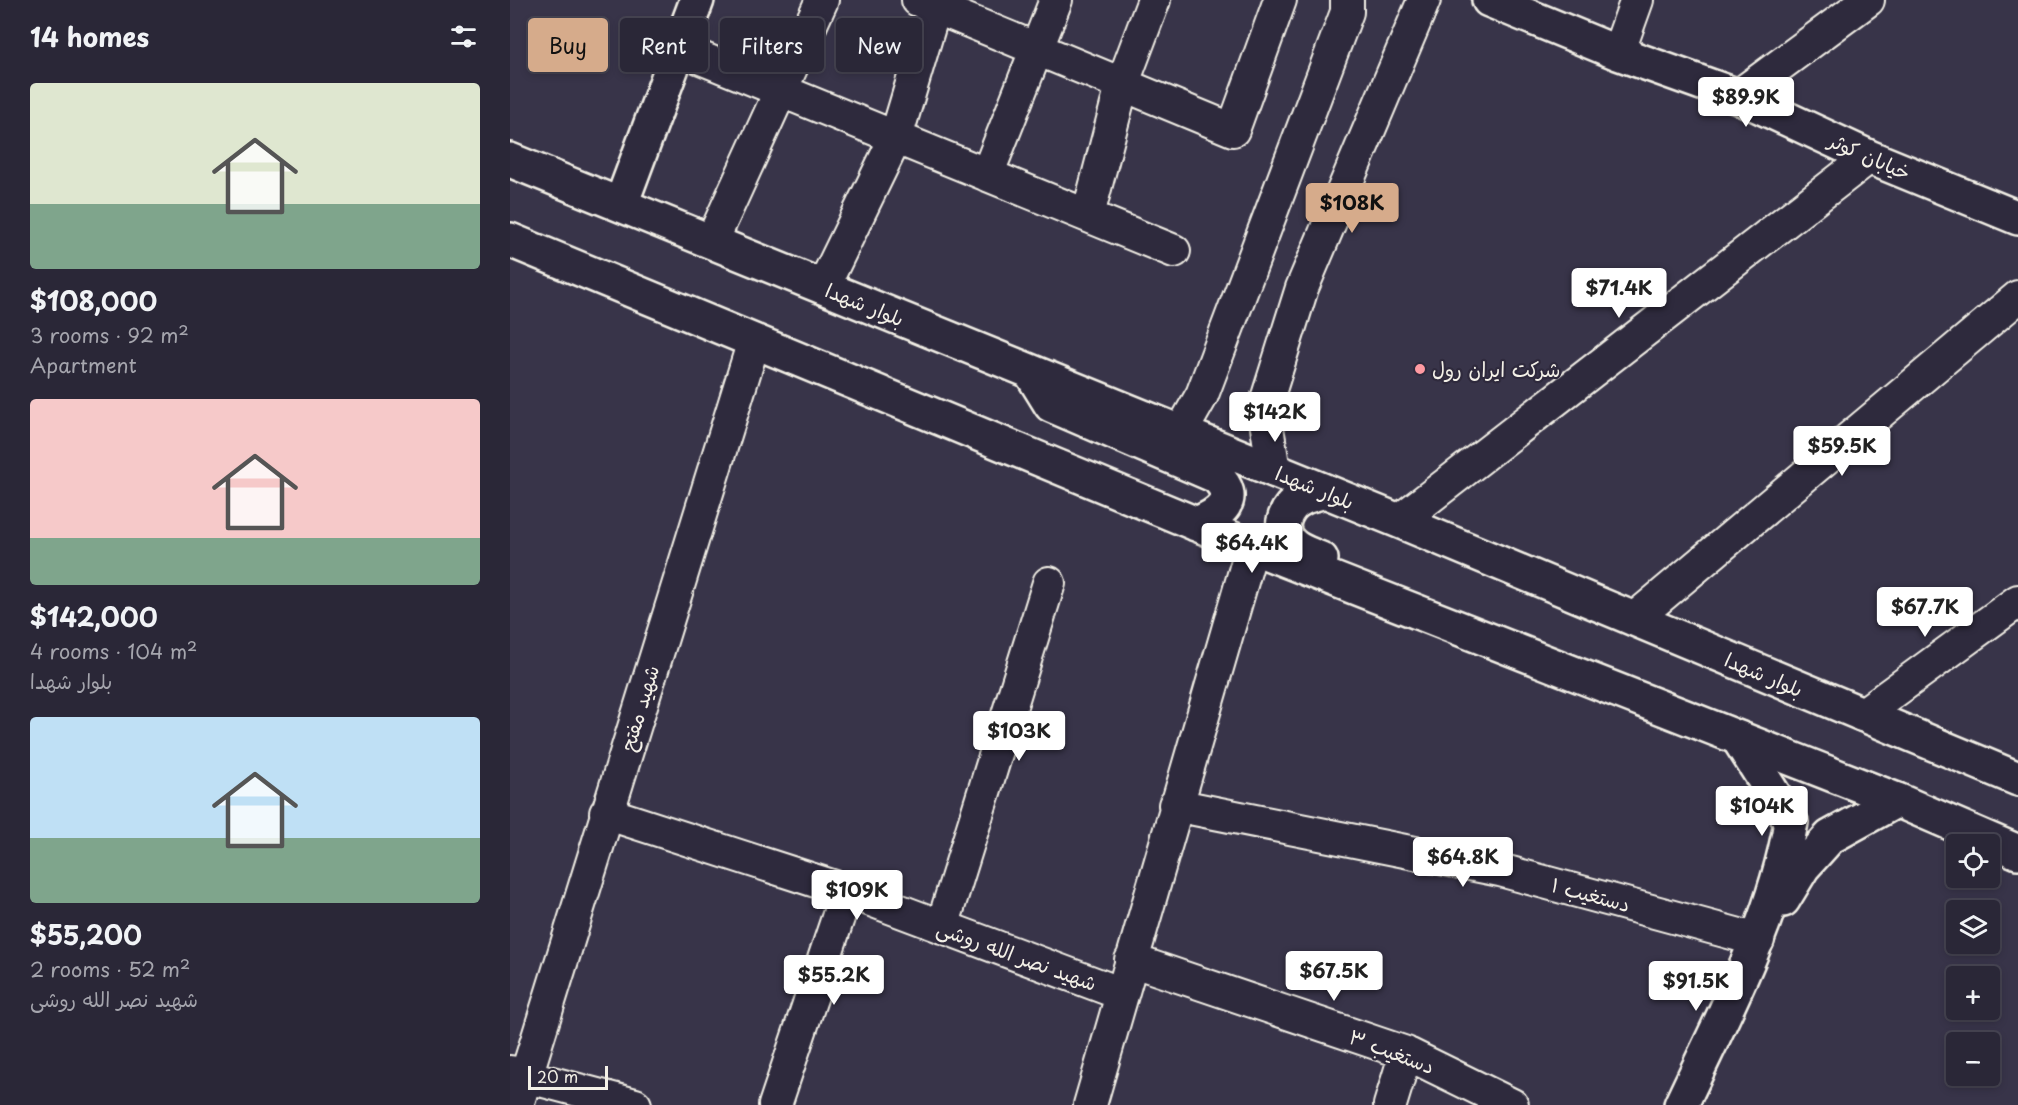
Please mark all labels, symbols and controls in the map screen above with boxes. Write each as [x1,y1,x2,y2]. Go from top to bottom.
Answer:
text: 14 homes [30,17,149,56]
chip: Buy [528,18,608,72]
chip: Rent [620,18,708,72]
chip: Filters [720,18,824,72]
chip: New [836,18,922,72]
icon: filters [447,20,480,53]
pin: $89.9K [1697,77,1795,128]
text: $89.9K [1712,81,1780,111]
icon: home [201,122,309,230]
street label: خیابان کوثر [1823,124,1916,187]
pin: $108K [1310,183,1394,234]
text: $108K [1320,187,1384,217]
pin: $71.4K [1570,268,1668,319]
text: $71.4K [1586,272,1652,302]
street label: بلوار شهدا [821,275,909,333]
text: $108,000 [30,281,157,320]
text: 3 rooms · 92 m² [30,320,189,350]
text: Apartment [30,350,137,380]
place label: شرکت ایران رول [1432,354,1560,384]
marker: شرکت ایران رول [1413,362,1427,376]
pin: $142K [1233,392,1317,443]
text: $142K [1243,396,1307,426]
pin: $59.5K [1793,426,1891,477]
text: $59.5K [1807,430,1877,460]
icon: home [201,438,309,546]
street label: بلوار شهدا [1271,458,1359,516]
pin: $64.4K [1203,523,1301,574]
text: $64.4K [1215,527,1289,557]
pin: $67.7K [1876,587,1974,638]
text: $67.7K [1891,591,1959,621]
text: $142,000 [30,597,158,636]
text: 4 rooms · 104 m² [30,636,197,666]
street label: بلوار شهدا [1720,644,1808,704]
street label: شهید مفتح [612,661,666,755]
text: بلوار شهدا [30,666,112,696]
pin: $103K [977,711,1061,762]
text: $103K [987,715,1051,745]
icon: home [201,756,309,864]
pin: $104K [1720,786,1804,837]
text: $104K [1730,790,1794,820]
map controls [1946,834,2000,1086]
button: locate [1946,834,2000,888]
pin: $64.8K [1414,837,1512,888]
text: $64.8K [1427,841,1499,871]
street label: دستغیب ۱ [1548,869,1634,919]
pin: $109K [815,870,899,921]
text: $109K [826,874,888,904]
button: layers [1946,900,2000,954]
street label: شهید نصر الله روشی [933,912,1101,998]
text: $55,200 [30,915,142,954]
pin: $67.5K [1285,951,1383,1002]
text: 2 rooms · 52 m² [30,954,190,984]
pin: $55.2K [785,955,883,1006]
text: $67.5K [1300,955,1368,985]
text: $55.2K [798,959,870,989]
pin: $91.5K [1647,961,1745,1012]
text: $91.5K [1663,965,1729,995]
button: + [1946,966,2000,1020]
text: شهید نصر الله روشی [30,984,198,1014]
street label: دستغیب ۳ [1345,1021,1439,1081]
button: − [1946,1032,2000,1086]
scale bar [528,1063,608,1090]
text: 20 m [537,1064,578,1088]

